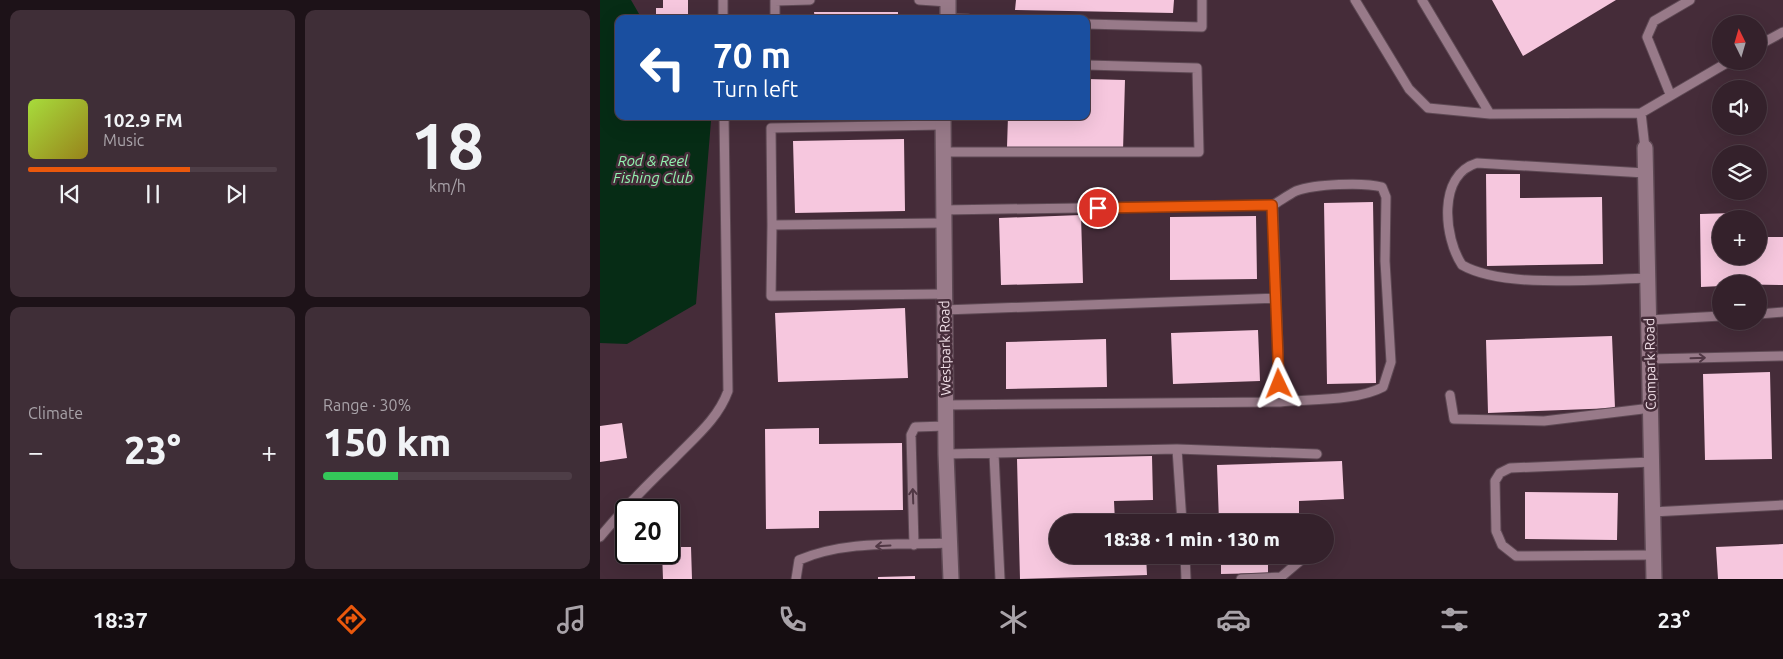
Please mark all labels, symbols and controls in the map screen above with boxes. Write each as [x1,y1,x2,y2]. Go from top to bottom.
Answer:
north arrow [1712,15,1768,70]
map controls [1712,15,1767,330]
icon: left [630,35,695,100]
text: 70 m [713,35,791,75]
text: Turn left [713,76,798,101]
button: sound [1712,80,1767,135]
text: 18 [411,108,484,181]
text: 102.9 FM [103,109,183,131]
text: Music [103,131,144,149]
button: layers [1712,145,1767,200]
water label: Rod & Reel Fishing Club [613,152,693,186]
text: km/h [429,177,466,195]
icon: previous [56,180,84,208]
icon: pause [139,180,167,208]
icon: next [222,180,250,208]
pin [1077,187,1119,229]
icon: arrive [1084,194,1112,222]
button: + [1712,210,1767,265]
button: − [1712,275,1767,330]
street label: Westpark Road [936,300,954,396]
street label: Compark Road [1641,318,1659,410]
one-way arrow [1690,353,1706,363]
position arrow [1252,357,1304,409]
text: Range · 30% [323,396,411,414]
text: Climate [28,404,83,422]
text: 150 km [323,421,451,463]
text: 23° [124,429,181,471]
text: − [28,436,44,467]
text: + [261,436,277,467]
one-way arrow [908,488,918,504]
speed limit sign: 20 [615,499,680,564]
text: 18:38 · 1 min · 130 m [1103,528,1280,550]
one-way arrow [875,541,891,550]
icon: directions [334,602,369,637]
icon: music [554,602,589,637]
icon: phone [775,602,810,637]
icon: climate [996,602,1031,637]
icon: car [1216,602,1251,637]
icon: filters [1437,602,1472,637]
text: 18:37 [93,607,148,632]
text: 23° [1657,607,1690,632]

